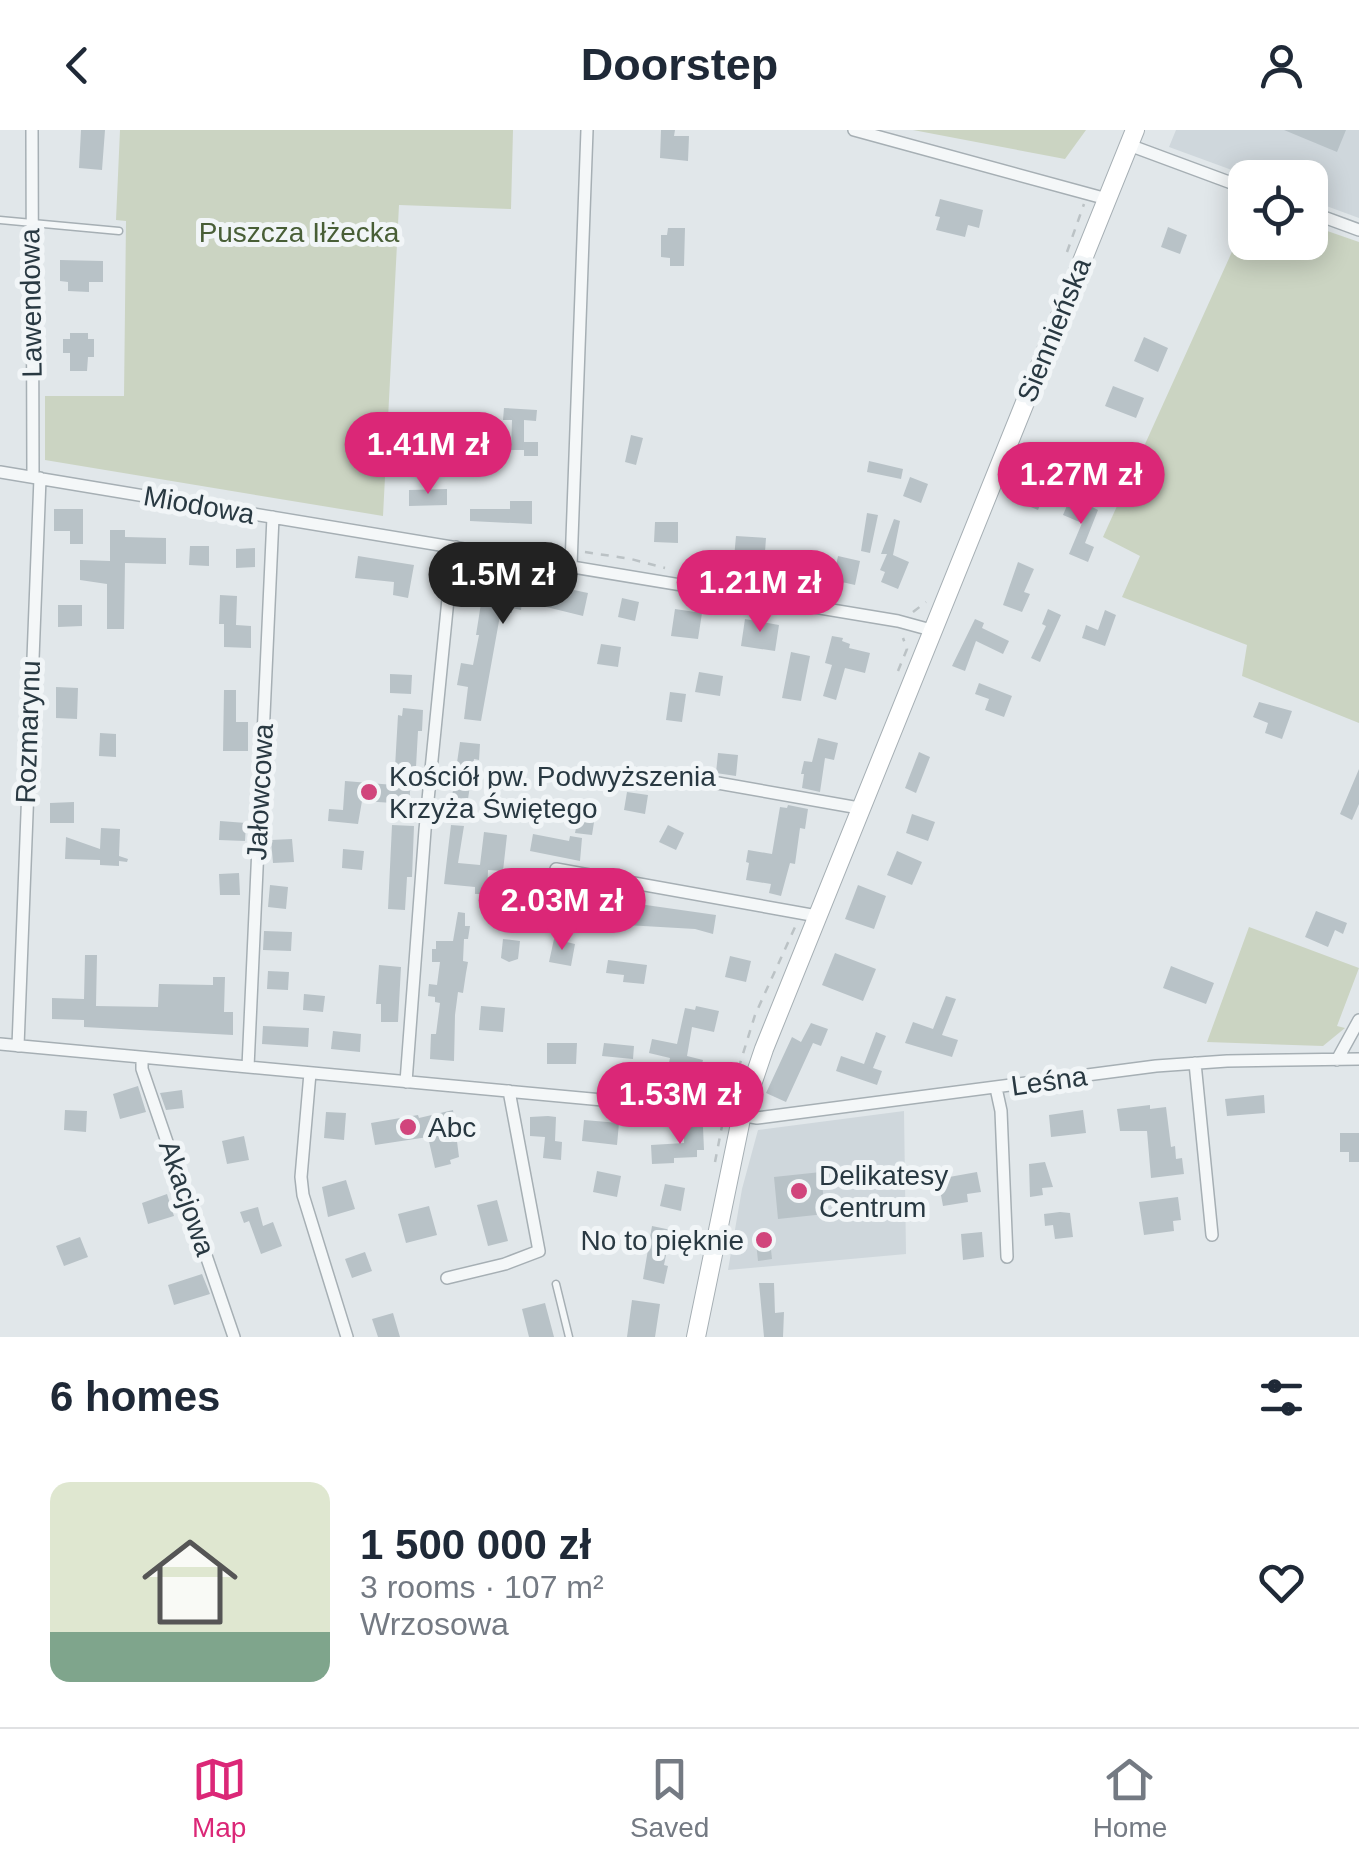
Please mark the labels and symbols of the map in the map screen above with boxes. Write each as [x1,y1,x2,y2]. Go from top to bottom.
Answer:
park label: Puszcza Iłżecka [199,217,400,248]
street label: Lawendowa [14,228,48,378]
street label: Siennieńska [1011,253,1097,407]
pin: 1.41M zł [325,412,531,497]
pin: 1.27M zł [978,442,1184,527]
street label: Miodowa [141,480,257,530]
pin: 1.5M zł [411,542,595,627]
pin: 1.21M zł [657,550,863,635]
street label: Rozmarynu [10,660,46,804]
street label: Jałowcowa [241,722,279,861]
place label: Kościół pw. Podwyższenia Krzyża Świętego [389,761,716,824]
marker: Kościół pw. Podwyższenia Krzyża Świętego [358,781,380,803]
pin: 2.03M zł [459,868,665,953]
street label: Leśna [1009,1060,1089,1102]
pin: 1.53M zł [577,1062,783,1147]
place label: Abc [428,1112,476,1143]
marker: Abc [397,1116,419,1138]
street label: Akacjowa [153,1136,221,1260]
place label: Delikatesy Centrum [819,1160,948,1223]
marker: Delikatesy Centrum [788,1180,810,1202]
place label: No to pięknie [581,1225,744,1256]
marker: No to pięknie [753,1229,775,1251]

